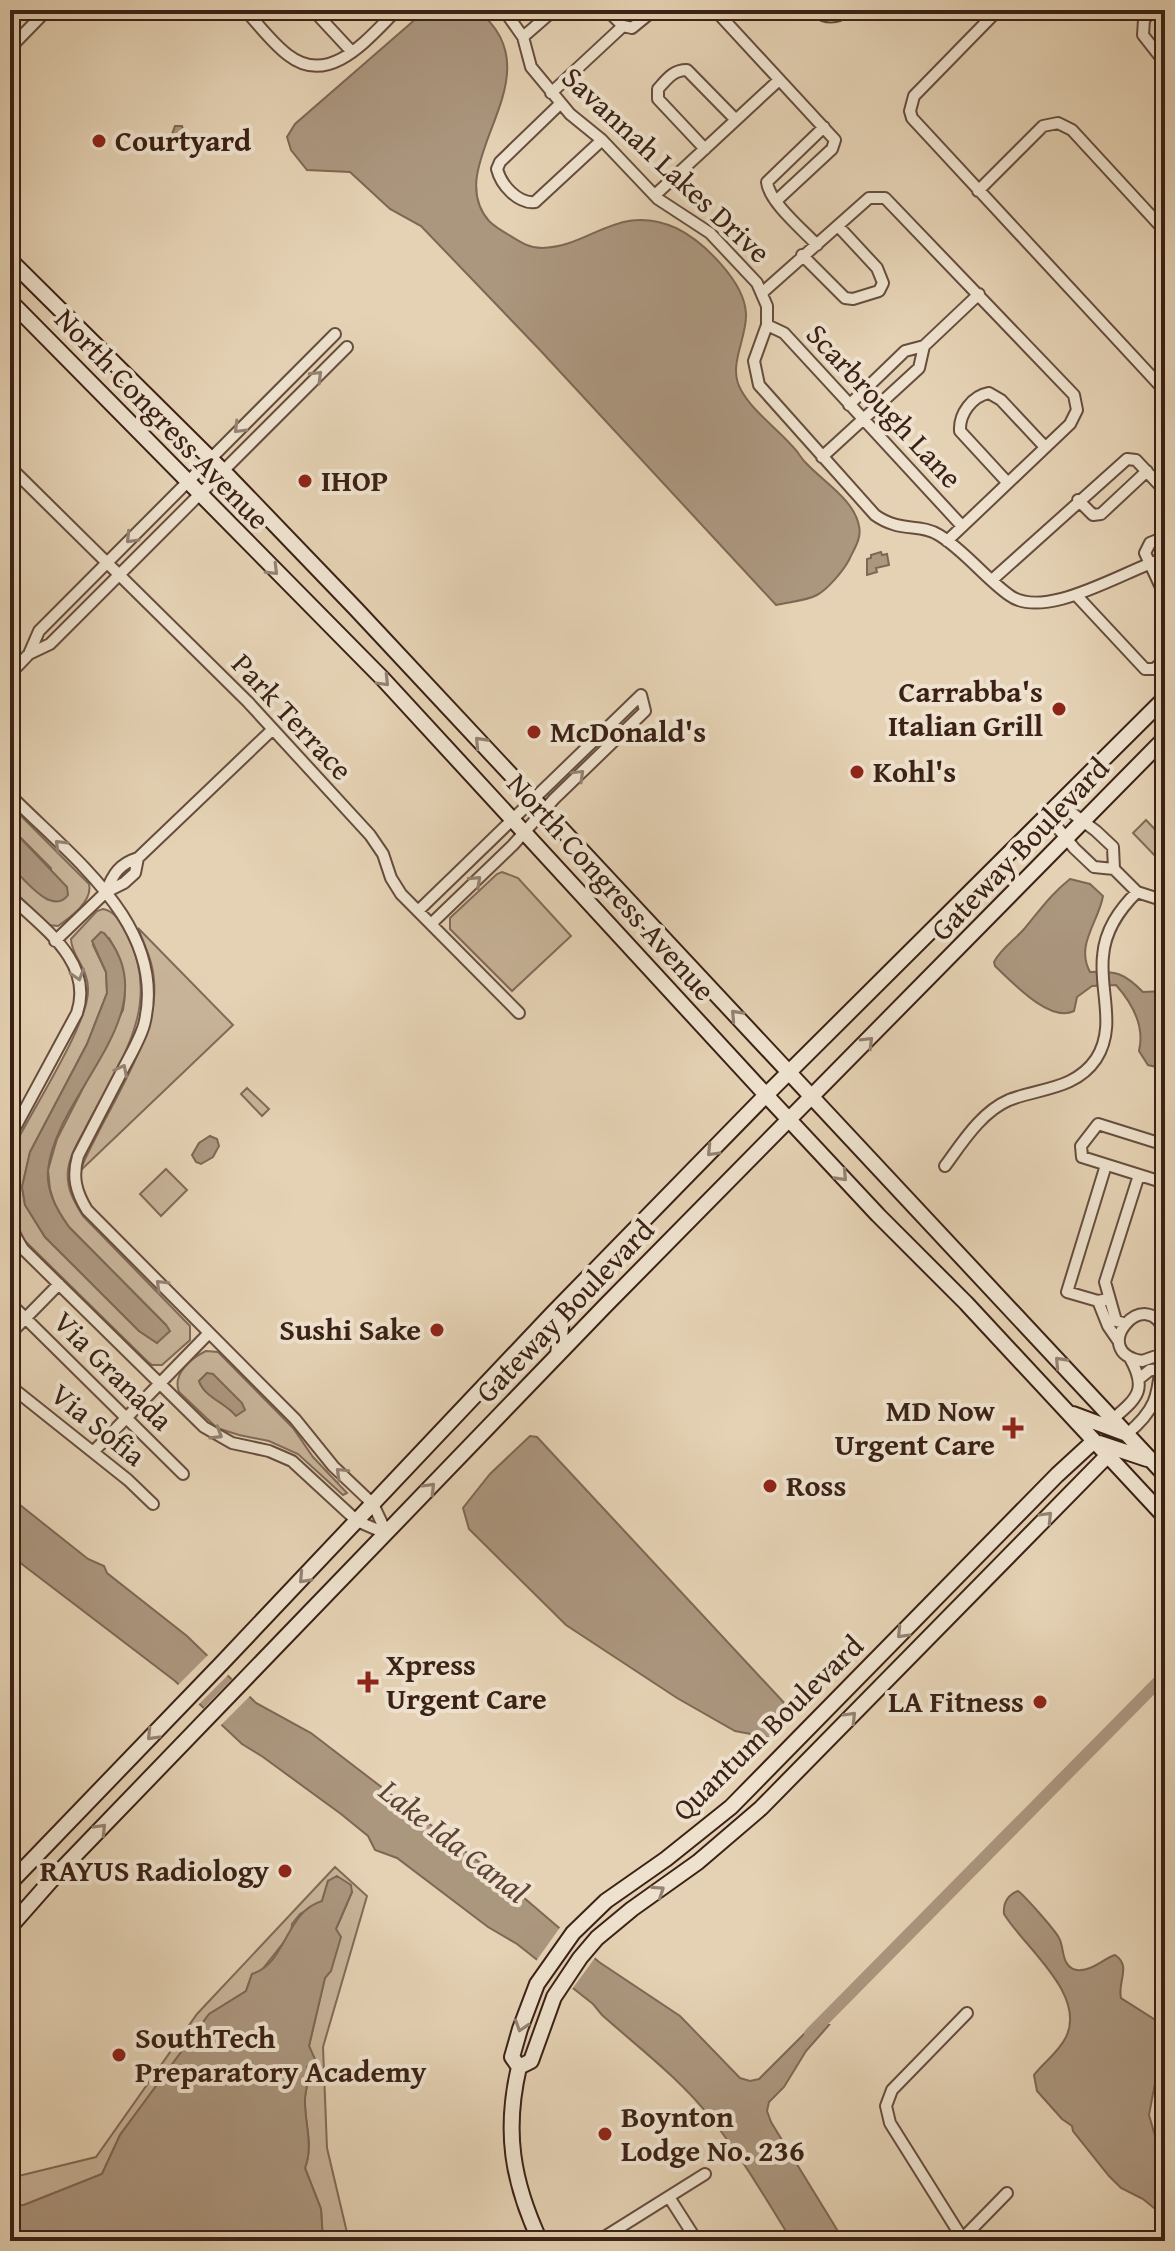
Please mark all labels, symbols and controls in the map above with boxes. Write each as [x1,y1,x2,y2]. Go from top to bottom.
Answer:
street label: Savannah Lakes Drive [552,56,781,273]
place label: Courtyard [115,118,252,162]
marker: Courtyard [90,132,108,150]
street label: North Congress Avenue [45,298,280,539]
street label: Scarbrough Lane [796,313,973,498]
one-way arrow [308,371,322,385]
one-way arrow [234,419,248,433]
place label: IHOP [321,458,388,502]
marker: IHOP [296,472,314,490]
one-way arrow [126,529,141,543]
one-way arrow [264,561,279,575]
street label: Park Terrace [222,643,363,790]
place label: Carrabba's Italian Grill [888,669,1043,747]
one-way arrow [375,672,390,686]
marker: Carrabba's Italian Grill [1050,700,1068,718]
place label: McDonald's [550,709,706,753]
marker: McDonald's [525,723,543,741]
one-way arrow [476,736,490,751]
street label: Gateway Boulevard [920,746,1119,950]
place label: Kohl's [873,749,956,793]
street label: North Congress Avenue [497,763,726,1010]
marker: Kohl's [848,763,866,781]
one-way arrow [570,770,584,784]
one-way arrow [54,840,69,855]
one-way arrow [466,876,481,890]
one-way arrow [69,968,85,982]
one-way arrow [732,1010,746,1025]
one-way arrow [859,1036,873,1051]
one-way arrow [113,1064,128,1078]
one-way arrow [707,1142,721,1156]
one-way arrow [833,1166,847,1181]
street label: Gateway Boulevard [465,1208,664,1412]
one-way arrow [156,1280,170,1294]
street label: Via Granada [44,1300,184,1440]
place label: Sushi Sake [279,1307,421,1351]
marker: Sushi Sake [428,1321,446,1339]
one-way arrow [1055,1357,1069,1371]
street label: Via Sofia [42,1372,156,1476]
place label: MD Now Urgent Care [834,1388,995,1466]
marker: MD Now Urgent Care [1002,1417,1024,1439]
one-way arrow [208,1424,223,1440]
place label: Ross [786,1463,846,1507]
one-way arrow [336,1467,350,1482]
marker: Ross [761,1477,779,1495]
one-way arrow [421,1483,436,1497]
one-way arrow [1037,1512,1052,1526]
one-way arrow [299,1568,313,1583]
street label: Quantum Boulevard [662,1624,873,1830]
one-way arrow [897,1624,911,1638]
place label: Xpress Urgent Care [386,1642,547,1720]
marker: Xpress Urgent Care [357,1671,379,1693]
place label: LA Fitness [888,1679,1024,1723]
marker: LA Fitness [1031,1693,1049,1711]
one-way arrow [842,1712,856,1726]
one-way arrow [147,1726,161,1740]
water label: Lake Ida Canal [369,1767,539,1914]
one-way arrow [92,1824,107,1838]
place label: RAYUS Radiology [40,1848,270,1892]
marker: RAYUS Radiology [276,1862,294,1880]
one-way arrow [650,1886,664,1901]
place label: SouthTech Preparatory Academy [135,2015,427,2093]
one-way arrow [515,2018,531,2032]
marker: SouthTech Preparatory Academy [110,2046,128,2064]
place label: Boynton Lodge No. 236 [621,2094,805,2172]
marker: Boynton Lodge No. 236 [596,2125,614,2143]

